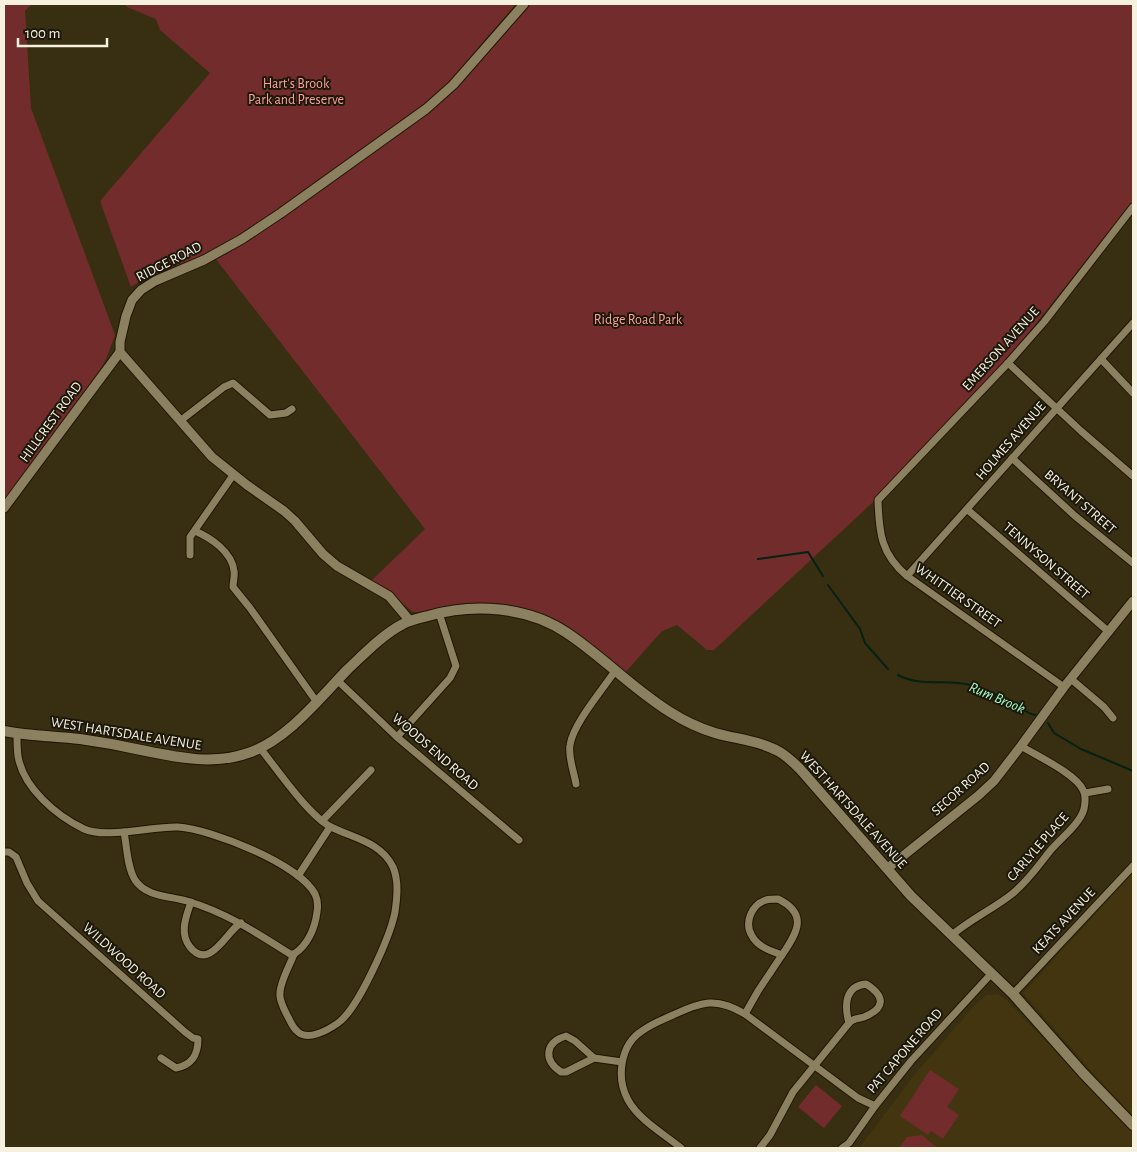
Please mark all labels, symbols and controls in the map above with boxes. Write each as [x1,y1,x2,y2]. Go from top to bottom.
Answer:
scale bar [18,15,106,47]
text: 100 m [25,26,60,41]
park label: Hart's Brook Park and Preserve [248,77,344,107]
street label: RIDGE ROAD [134,240,204,284]
street label: EMERSON AVENUE [960,304,1042,394]
park label: Ridge Road Park [594,313,683,327]
street label: HILLCREST ROAD [17,379,85,465]
street label: HOLMES AVENUE [973,399,1049,483]
street label: BRYANT STREET [1042,467,1119,537]
street label: TENNYSON STREET [1000,520,1092,602]
street label: WHITTIER STREET [912,561,1004,631]
water label: Rum Brook [967,680,1027,717]
street label: WOODS END ROAD [389,711,481,793]
street label: WEST HARTSDALE AVENUE [50,715,203,753]
street label: WEST HARTSDALE AVENUE [797,749,909,871]
street label: SECOR ROAD [929,759,993,819]
street label: CARLYLE PLACE [1005,810,1072,884]
street label: KEATS AVENUE [1030,885,1098,957]
street label: WILDWOOD ROAD [80,920,168,1002]
street label: PAT CAPONE ROAD [865,1006,945,1096]

